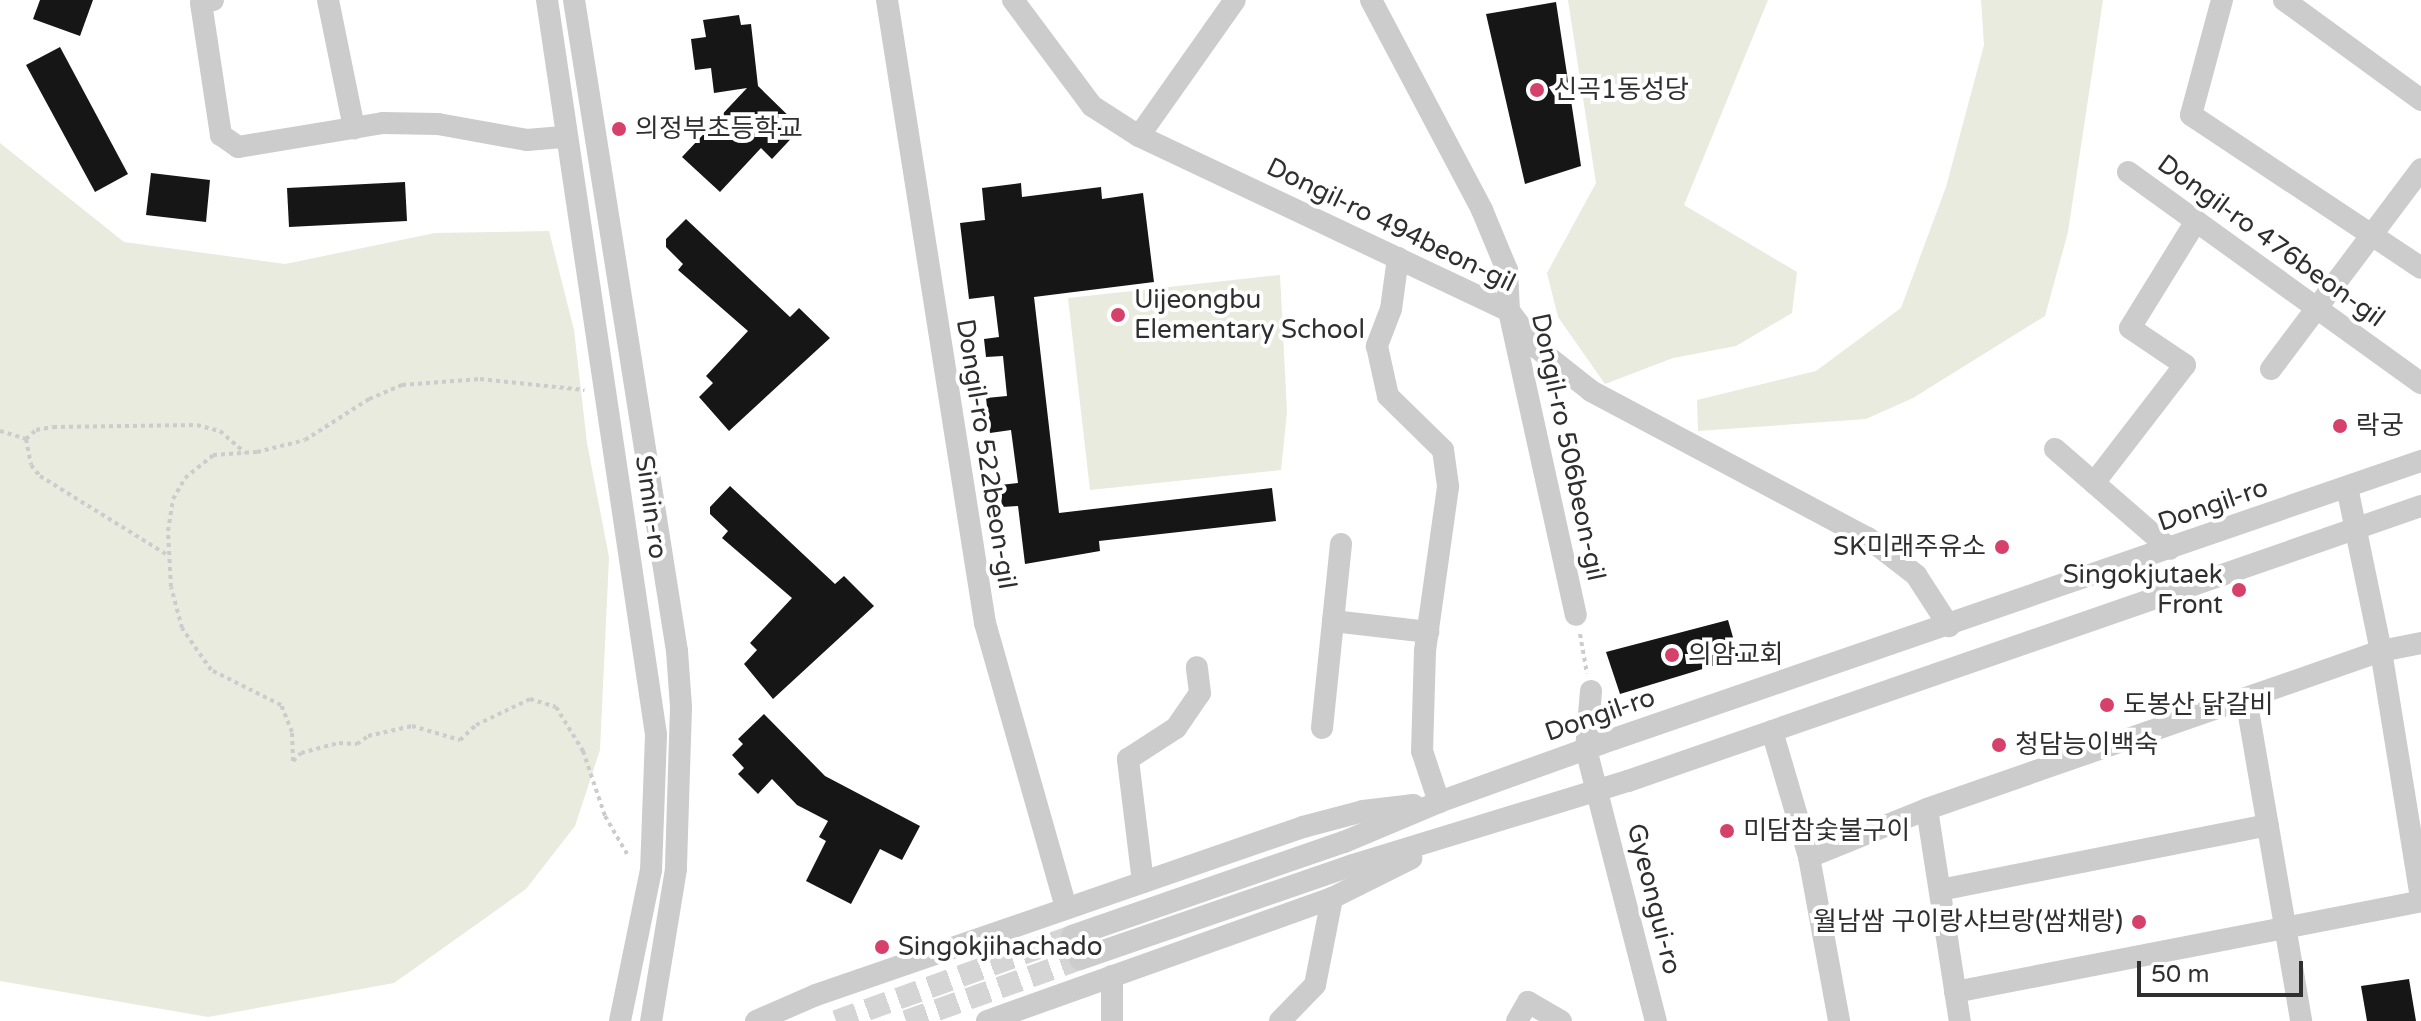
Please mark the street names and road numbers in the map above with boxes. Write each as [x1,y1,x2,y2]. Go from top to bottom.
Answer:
street label: Dongil-ro 476beon-gil [2151,148,2391,334]
street label: Dongil-ro 494beon-gil [1262,151,1520,299]
street label: Dongil-ro 506beon-gil [1524,310,1612,584]
street label: Dongil-ro 522beon-gil [949,317,1023,591]
street label: Simin-ro [628,453,674,561]
street label: Dongil-ro [2154,472,2272,538]
street label: Dongil-ro [1541,682,1659,748]
street label: Gyeongui-ro [1620,820,1688,978]

